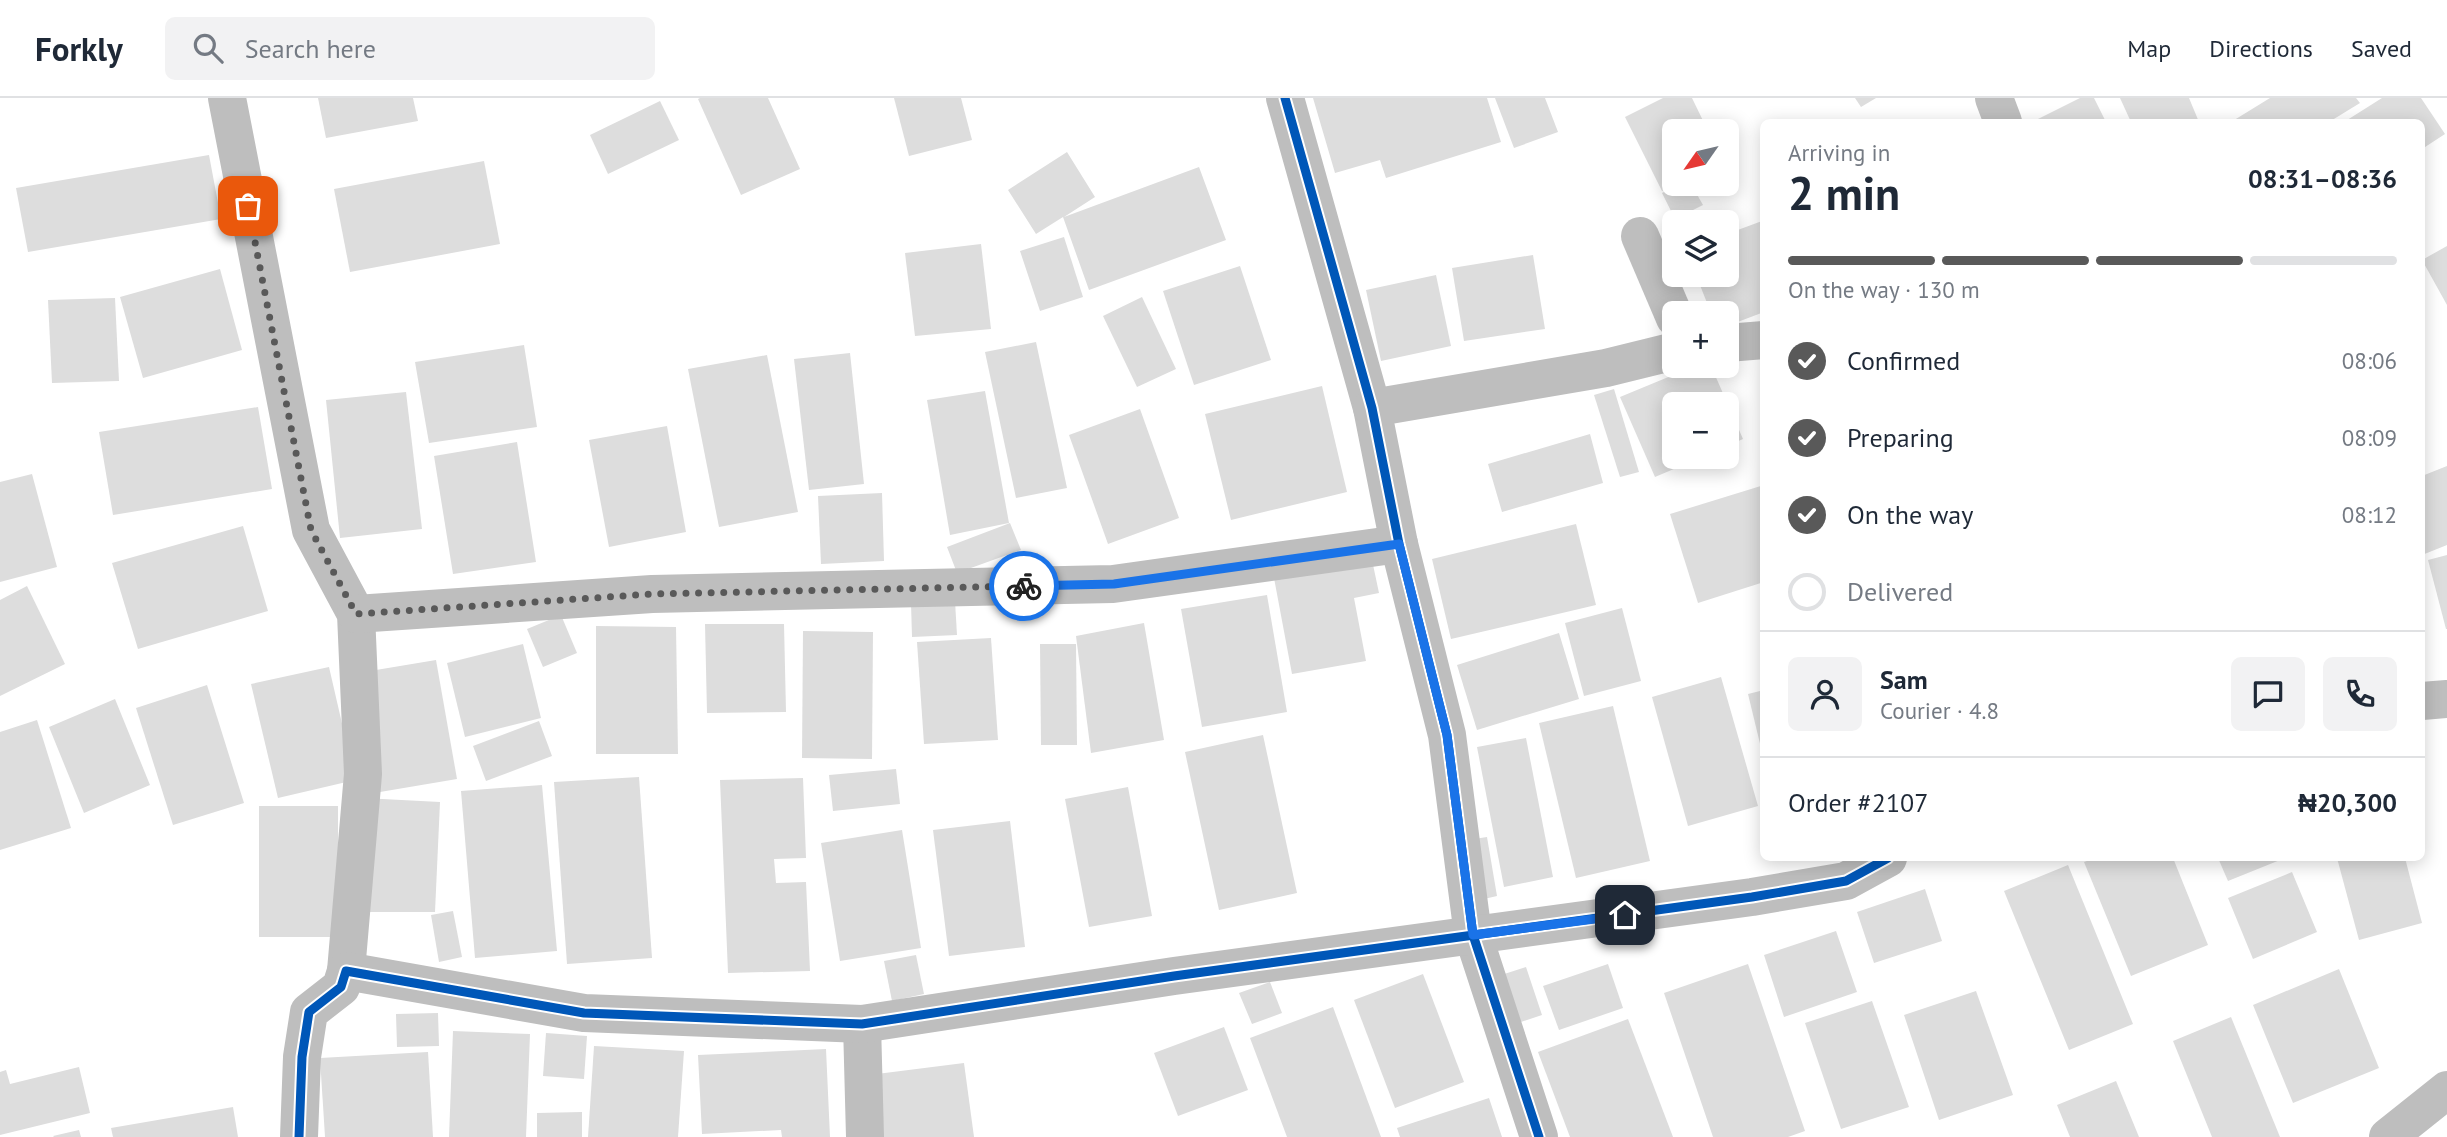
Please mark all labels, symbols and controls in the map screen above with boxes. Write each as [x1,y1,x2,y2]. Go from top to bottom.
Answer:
search box [165,17,655,80]
text: Forkly [35,27,123,70]
icon: search [189,29,227,67]
text: Search here [245,32,376,65]
text: Map [2127,33,2171,64]
text: Directions [2209,33,2313,64]
text: Saved [2351,33,2412,64]
north arrow [1662,119,1740,196]
map controls [1662,119,1739,469]
text: Arriving in [1788,138,1890,167]
text: 08:31–08:36 [2248,162,2397,195]
text: 2 min [1788,163,1900,223]
pin [218,176,278,236]
icon: bag [229,187,267,225]
button: layers [1662,210,1739,287]
text: On the way · 130 m [1788,275,1980,304]
button: + [1662,301,1739,378]
icon: check [1788,342,1826,380]
text: Confirmed [1847,344,1960,377]
text: 08:06 [2342,346,2397,375]
button: − [1662,392,1739,469]
icon: check [1788,419,1826,457]
text: Preparing [1847,421,1954,454]
text: 08:09 [2342,423,2397,452]
icon: check [1788,496,1826,534]
text: On the way [1847,498,1973,531]
text: 08:12 [2342,500,2397,529]
courier [989,551,1059,621]
icon: bike [1005,567,1043,605]
text: Delivered [1847,575,1953,608]
button: person [1788,657,1862,731]
button: chat [2231,657,2305,731]
button: phone [2323,657,2397,731]
text: Sam [1880,663,1928,696]
text: Courier · 4.8 [1880,696,1999,725]
text: Order #2107 [1788,786,1928,819]
text: ₦20,300 [2298,786,2397,819]
pin [1595,885,1655,945]
icon: home [1606,896,1644,934]

